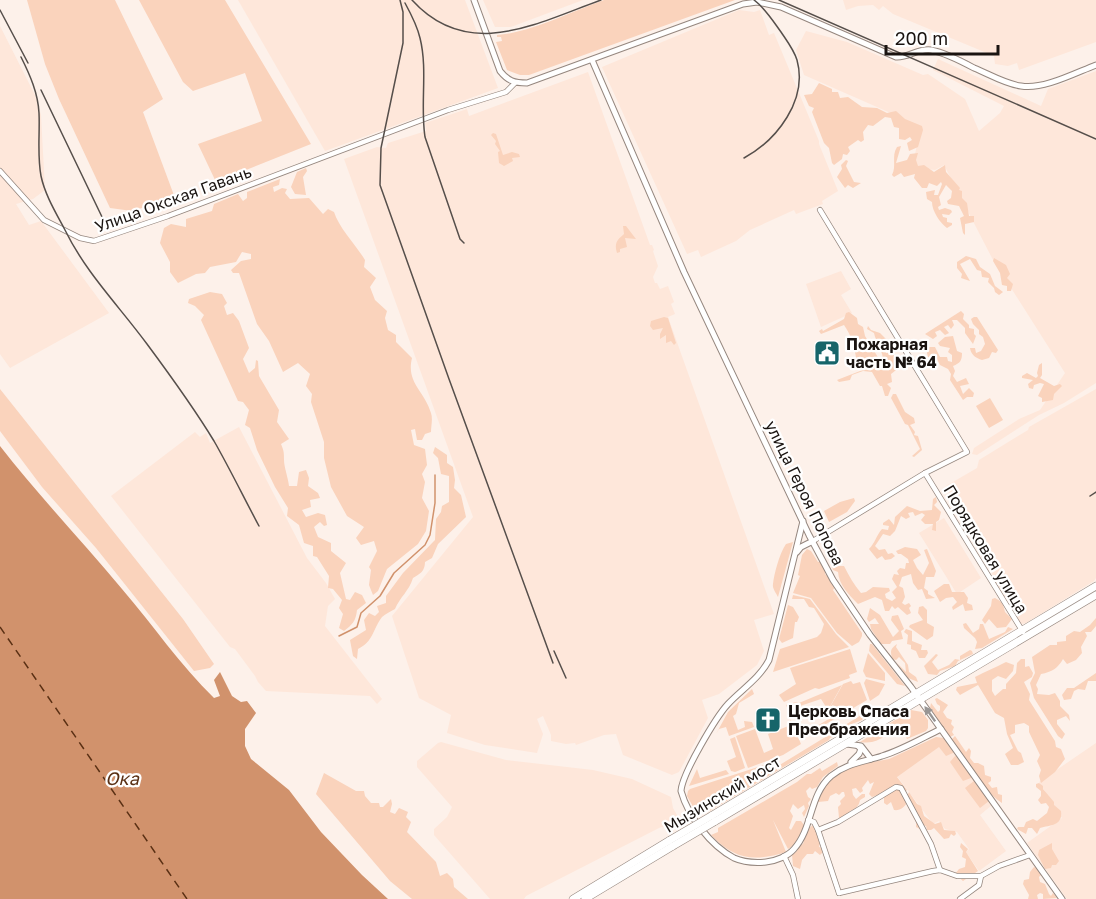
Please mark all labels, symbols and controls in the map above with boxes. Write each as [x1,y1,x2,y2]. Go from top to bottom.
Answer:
scale bar [886,18,998,56]
text: 200 m [895,27,948,49]
street label: Улица Окская Гавань [92,161,254,237]
place label: Пожарная часть № 64 [846,334,937,372]
public building icon: Пожарная часть № 64 [812,338,842,368]
street label: улица Героя Попова [761,417,849,569]
street label: Порядковая улица [940,481,1032,617]
place label: Церковь Спаса Преображения [788,701,909,739]
church icon: Церковь Спаса Преображения [753,705,783,735]
one-way arrow [924,707,936,723]
street label: Мызинский мост [660,751,784,837]
water label: Ока [105,767,140,789]

